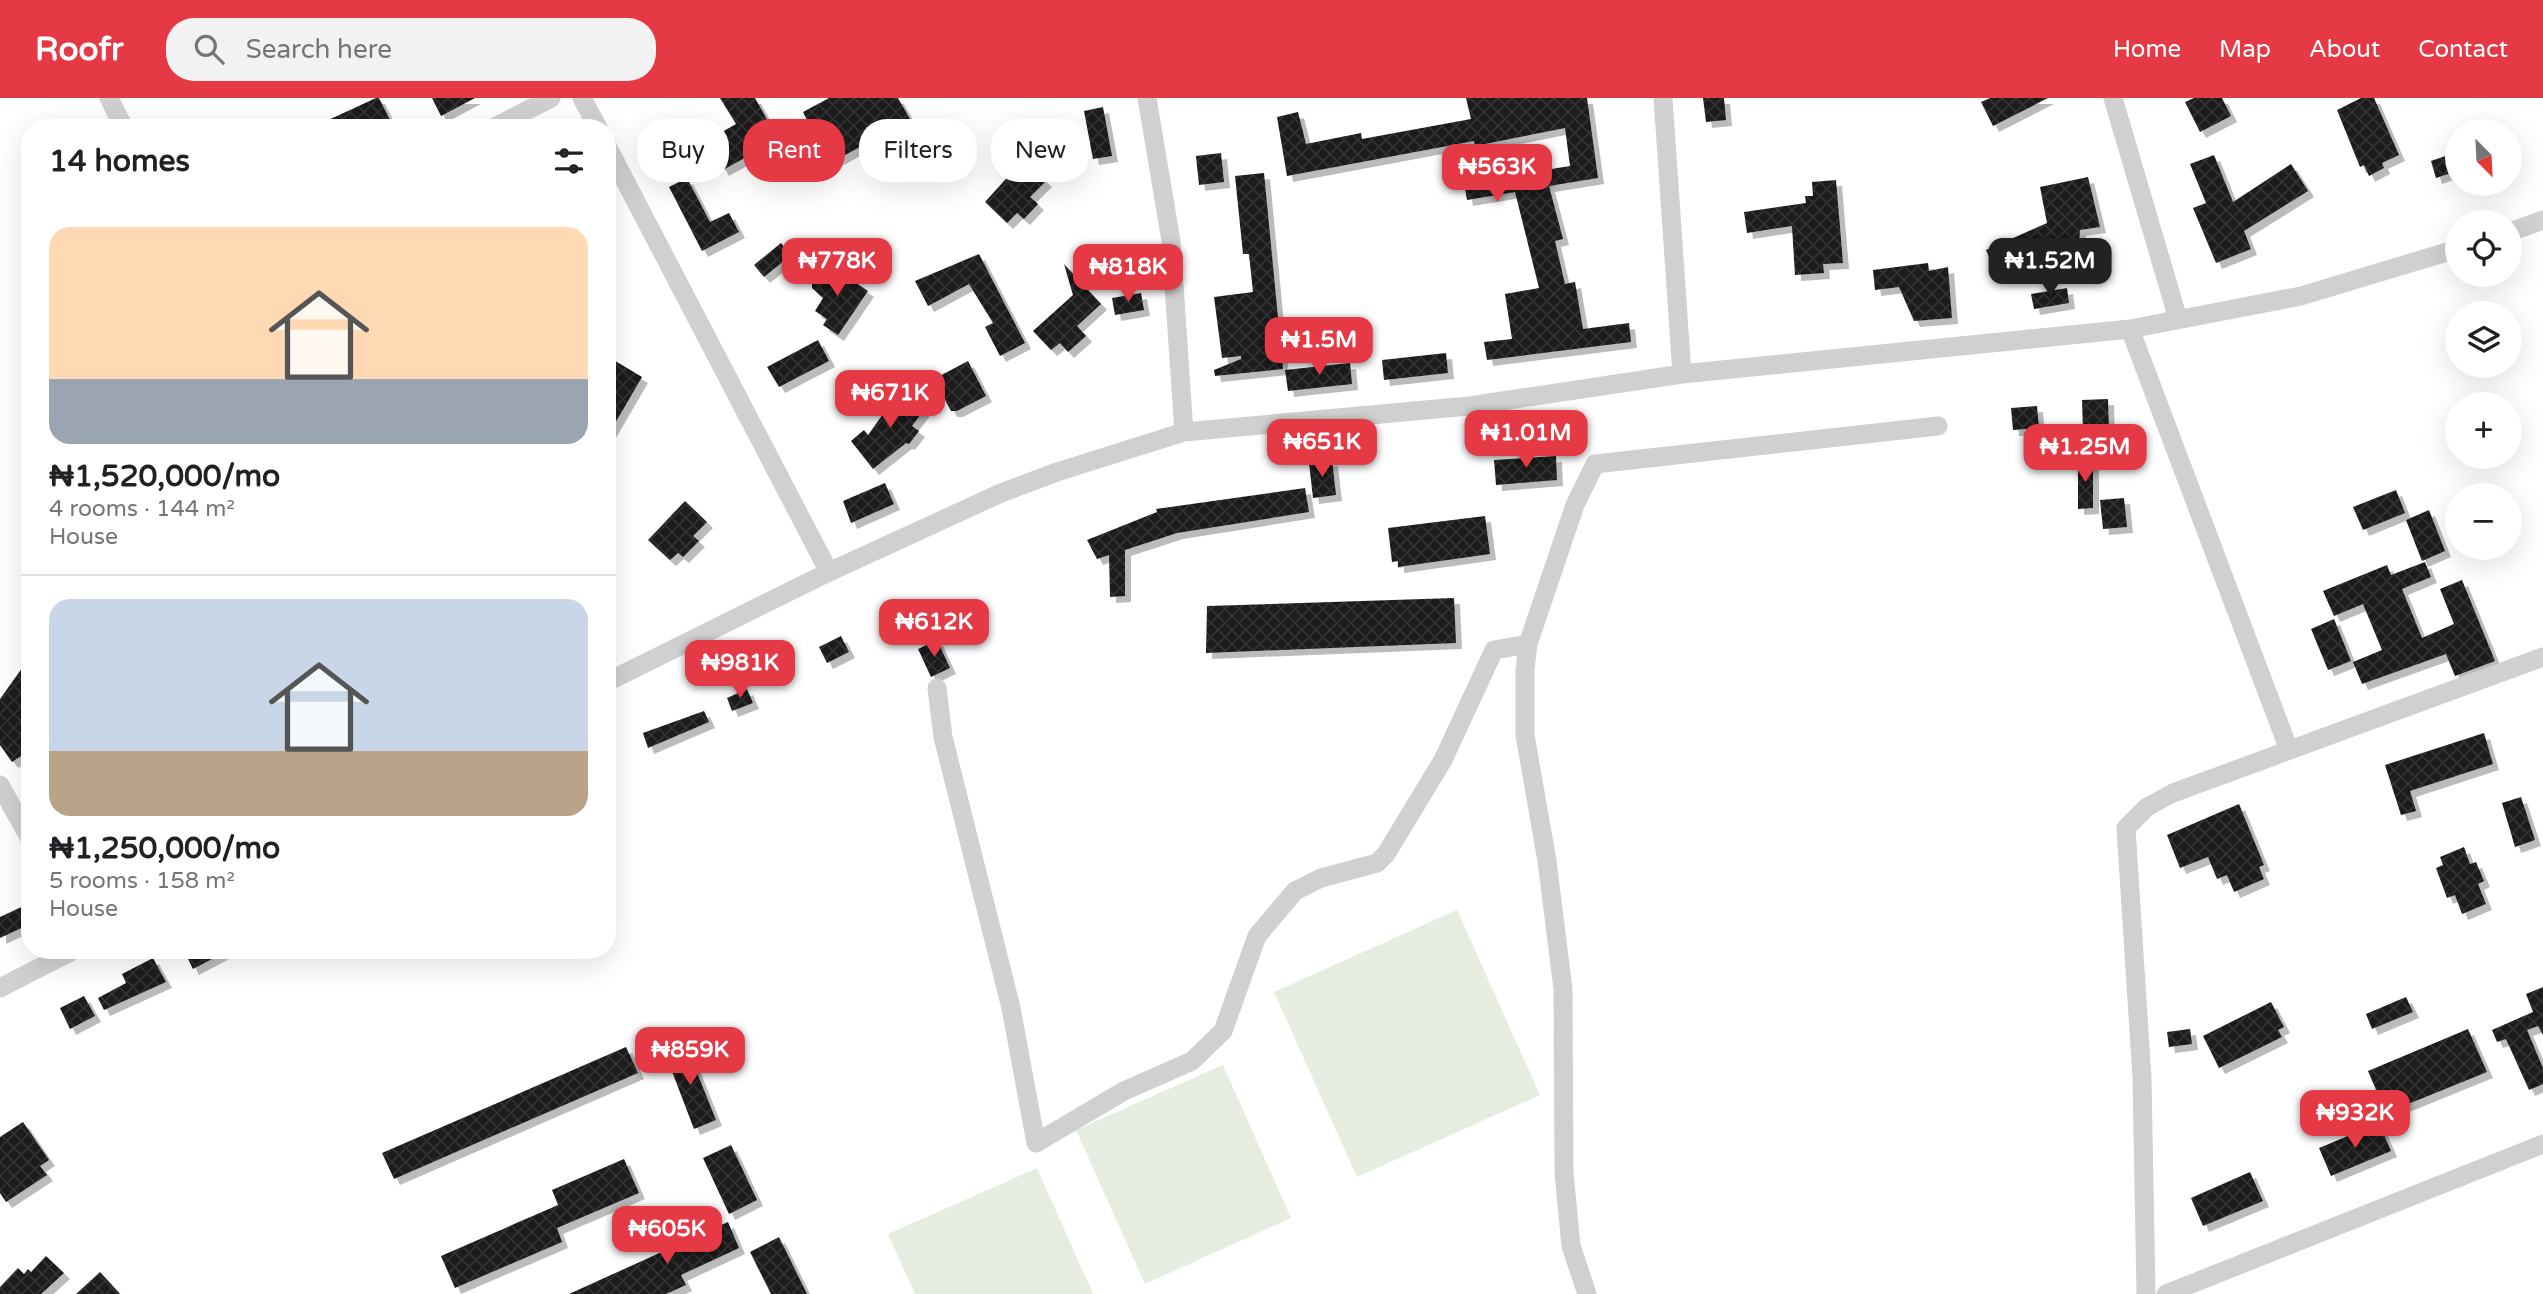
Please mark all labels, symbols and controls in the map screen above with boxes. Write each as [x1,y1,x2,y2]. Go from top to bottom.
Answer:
search box [166,18,656,81]
text: Roofr [35,30,124,69]
icon: search [190,30,228,68]
text: Search here [246,34,392,65]
text: Home [2113,35,2181,64]
text: Map [2219,35,2271,64]
text: About [2309,35,2380,64]
text: Contact [2418,35,2508,64]
chip: Buy [637,119,729,182]
chip: Rent [743,119,845,182]
chip: Filters [859,119,977,182]
chip: New [991,119,1090,182]
north arrow [2445,119,2522,196]
map controls [2445,119,2522,560]
icon: filters [550,142,588,180]
text: 14 homes [49,143,190,180]
pin: ₦563K [1448,144,1546,204]
text: ₦563K [1458,153,1536,181]
button: locate [2445,210,2522,287]
pin: ₦778K [788,238,886,298]
pin: ₦1.52M [1993,238,2107,298]
pin: ₦818K [1079,244,1177,304]
text: ₦778K [798,247,876,275]
text: ₦1.52M [2005,247,2095,275]
text: ₦818K [1089,253,1167,281]
icon: home [256,272,382,398]
button: layers [2445,301,2522,378]
pin: ₦1.5M [1270,317,1368,377]
text: ₦1.5M [1281,326,1357,354]
pin: ₦671K [841,370,939,430]
text: ₦671K [851,379,929,407]
button: + [2445,392,2522,469]
pin: ₦1.01M [1469,410,1583,470]
text: ₦1.01M [1481,419,1571,447]
pin: ₦651K [1273,420,1371,479]
pin: ₦1.25M [2028,424,2142,484]
text: ₦651K [1283,428,1361,456]
text: ₦1.25M [2040,433,2130,461]
text: ₦1,520,000/mo [49,458,280,495]
button: − [2445,483,2522,560]
text: 4 rooms · 144 m² [49,495,235,523]
text: House [49,523,118,551]
pin: ₦612K [885,600,983,659]
text: ₦612K [895,608,973,636]
pin: ₦981K [691,640,789,700]
icon: home [256,644,382,770]
text: ₦981K [701,649,779,677]
text: ₦1,250,000/mo [49,830,280,867]
text: 5 rooms · 158 m² [49,867,235,895]
text: House [49,895,118,923]
pin: ₦859K [641,1028,739,1087]
text: ₦859K [651,1036,729,1064]
pin: ₦932K [2306,1090,2404,1150]
text: ₦932K [2316,1099,2394,1127]
pin: ₦605K [618,1206,716,1266]
text: ₦605K [628,1215,706,1243]

